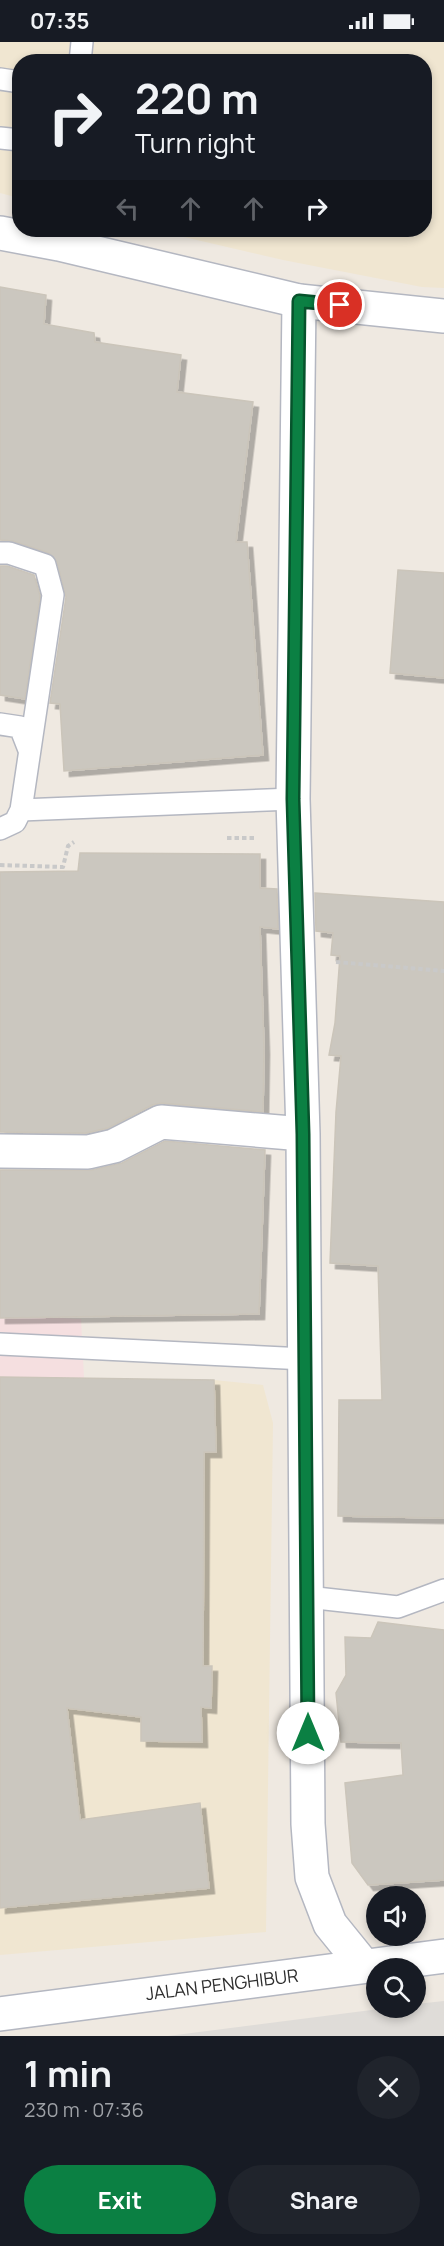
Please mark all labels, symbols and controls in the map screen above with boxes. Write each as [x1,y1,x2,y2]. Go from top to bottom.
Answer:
text: 07:35 [30,6,89,36]
text: 220 m [135,69,259,127]
icon: right [36,78,114,156]
text: Turn right [135,124,256,161]
icon: left [111,192,144,225]
icon: ahead [174,192,207,225]
icon: ahead [237,192,270,225]
icon: right [300,192,333,225]
pin [314,279,365,330]
icon: arrive [323,288,356,321]
position arrow [276,1701,340,1765]
map controls [366,1886,426,2018]
button: sound [366,1886,426,1946]
button: search [366,1958,426,2018]
street label: JALAN PENGHIBUR [144,1963,300,2005]
text: 1 min [24,2049,112,2098]
button: close [357,2056,420,2119]
text: 230 m · 07:36 [24,2096,144,2123]
button: Exit [24,2165,216,2234]
button: Share [228,2165,420,2234]

